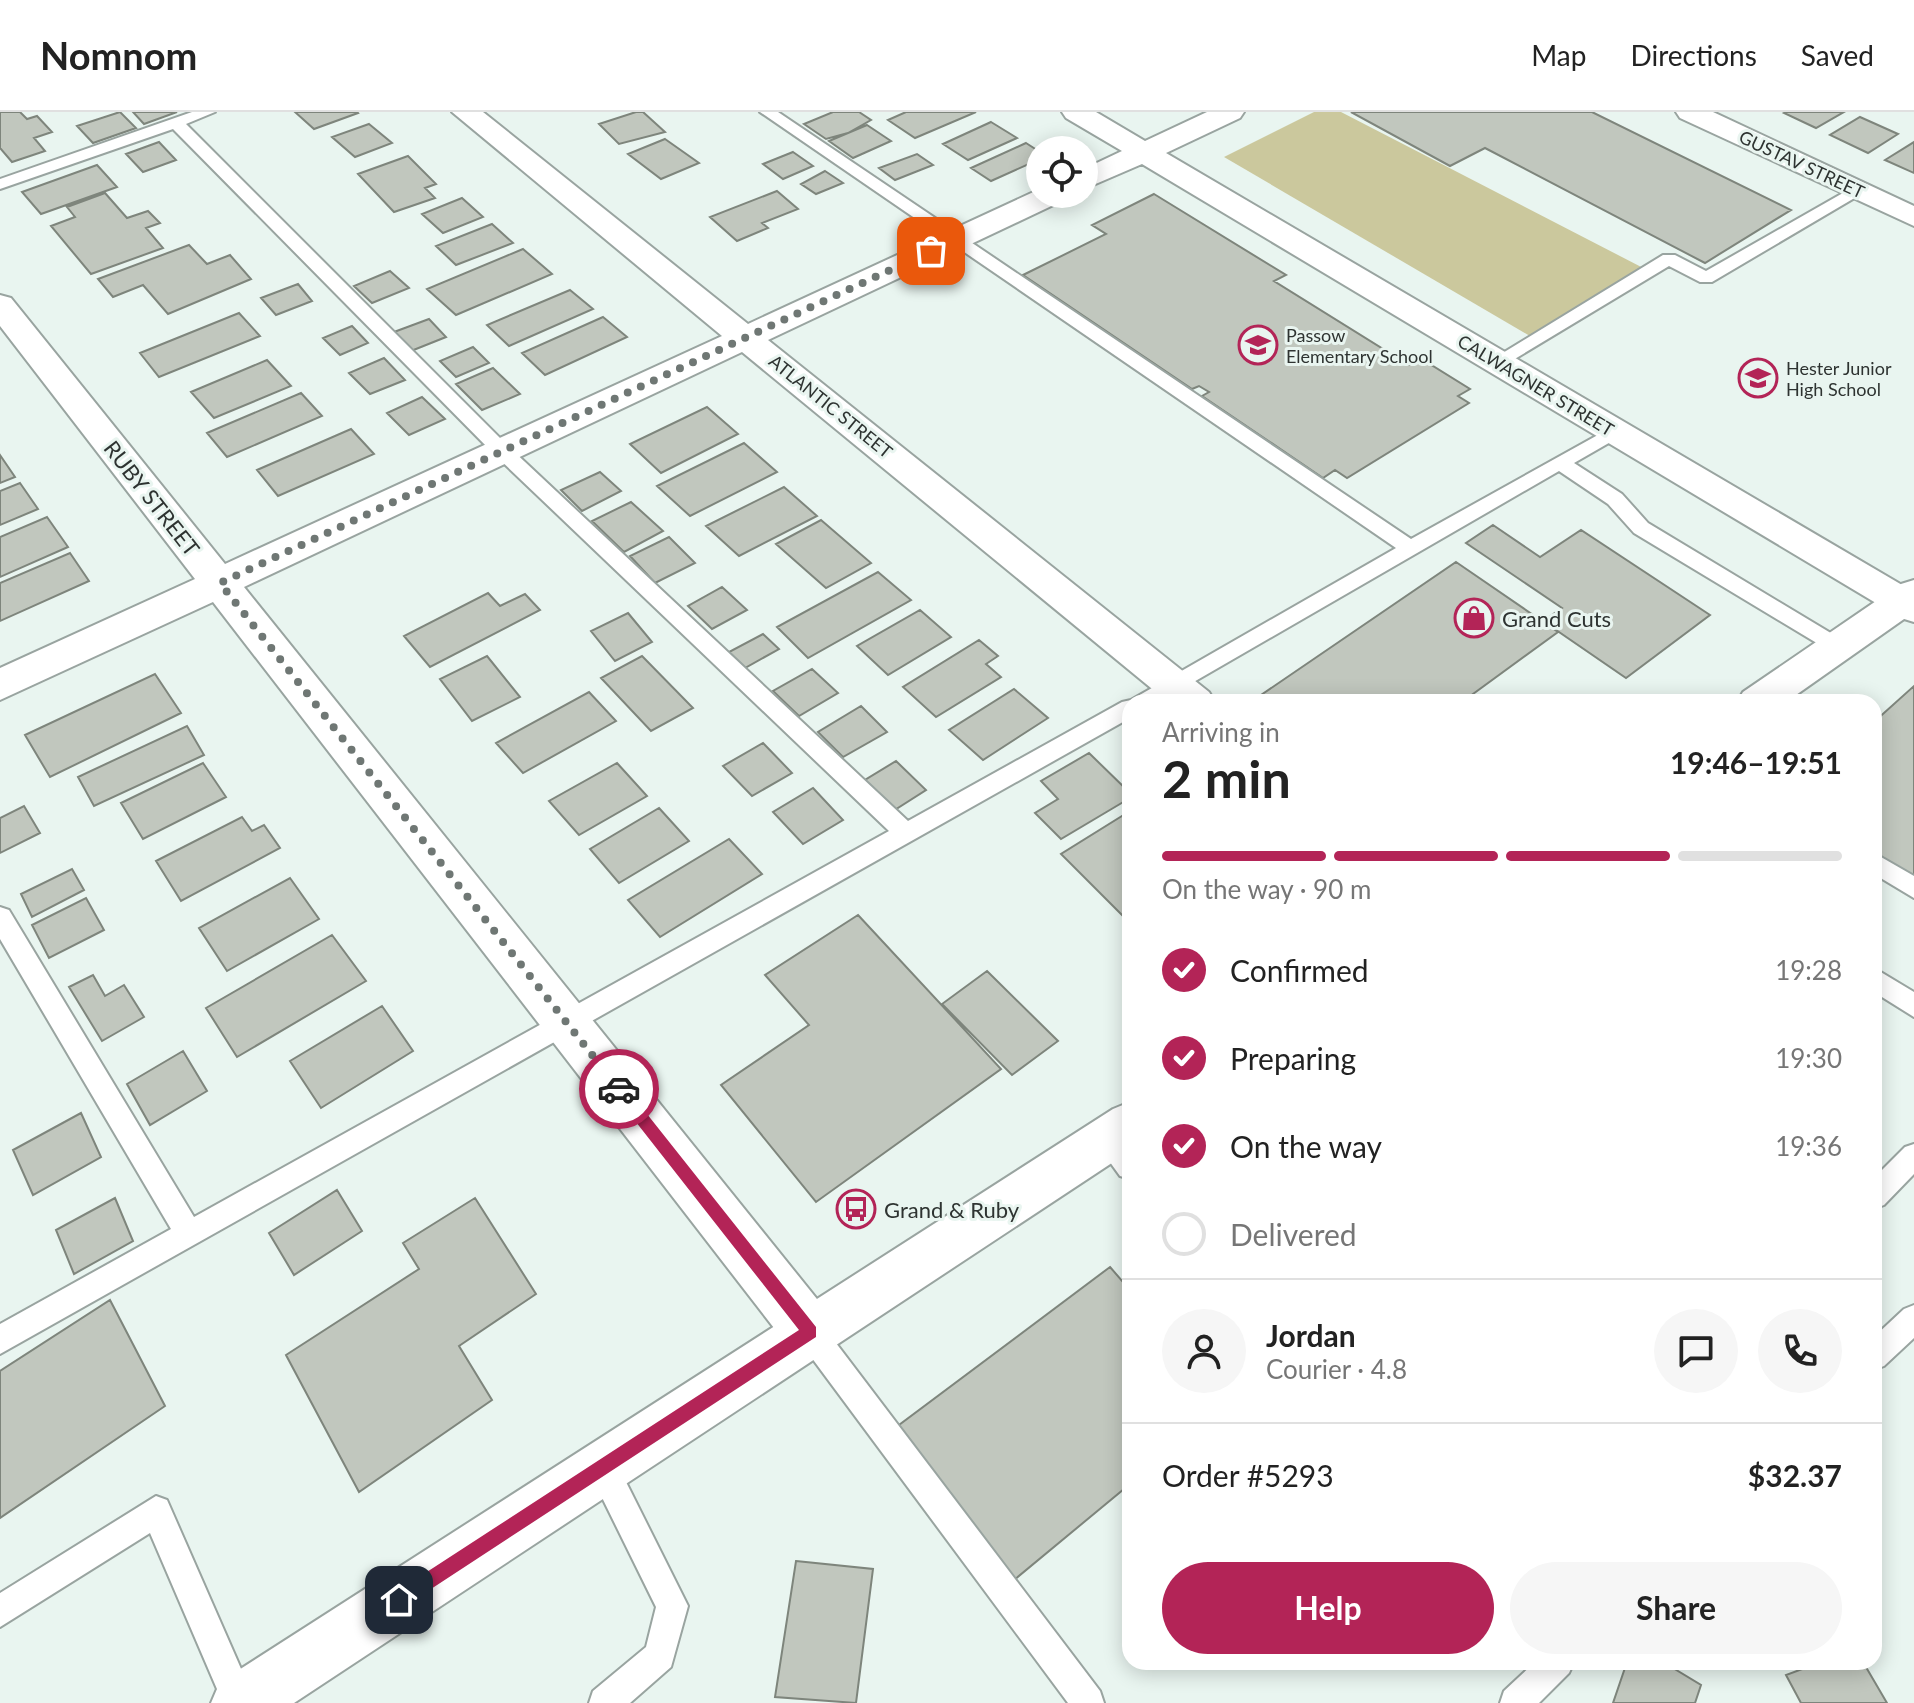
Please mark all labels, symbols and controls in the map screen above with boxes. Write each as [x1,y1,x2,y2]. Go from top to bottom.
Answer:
text: Nomnom [40,32,197,78]
text: Map [1531,38,1586,72]
text: Directions [1630,38,1757,72]
text: Saved [1801,38,1874,72]
street label: GUSTAV STREET [1736,125,1869,203]
map controls [1026,136,1098,208]
button: locate [1026,136,1098,208]
pin [897,217,965,285]
icon: bag [909,229,953,273]
school or university icon: Passow Elementary School [1237,324,1279,366]
place label: Passow Elementary School [1286,324,1433,367]
street label: CALWAGNER STREET [1454,330,1618,441]
street label: ATLANTIC STREET [765,350,897,463]
school or university icon: Hester Junior High School [1737,357,1779,399]
place label: Hester Junior High School [1786,357,1892,400]
street label: RUBY STREET [99,435,205,561]
shop icon: Grand Cuts [1453,597,1495,639]
place label: Grand Cuts [1502,605,1611,632]
text: Arriving in [1162,716,1280,748]
text: 19:46–19:51 [1670,744,1842,780]
text: 2 min [1162,747,1291,809]
text: On the way · 90 m [1162,873,1371,905]
icon: check [1162,948,1206,992]
text: Confirmed [1230,952,1369,988]
text: 19:28 [1775,954,1842,986]
icon: check [1162,1036,1206,1080]
text: Preparing [1230,1040,1356,1076]
text: 19:30 [1775,1042,1842,1074]
courier [579,1049,659,1129]
icon: car [597,1067,641,1111]
icon: check [1162,1124,1206,1168]
text: On the way [1230,1128,1382,1164]
text: 19:36 [1775,1130,1842,1162]
bus stop icon: Grand & Ruby [835,1188,877,1230]
place label: Grand & Ruby [884,1196,1020,1223]
text: Delivered [1230,1216,1357,1252]
button: person [1162,1309,1246,1393]
button: chat [1654,1309,1738,1393]
button: phone [1758,1309,1842,1393]
text: Jordan [1266,1317,1356,1353]
text: Courier · 4.8 [1266,1353,1407,1385]
text: Order #5293 [1162,1457,1334,1493]
text: $32.37 [1748,1457,1842,1493]
button: Help [1162,1562,1494,1654]
button: Share [1510,1562,1842,1654]
pin [365,1566,433,1634]
icon: home [377,1578,421,1622]

